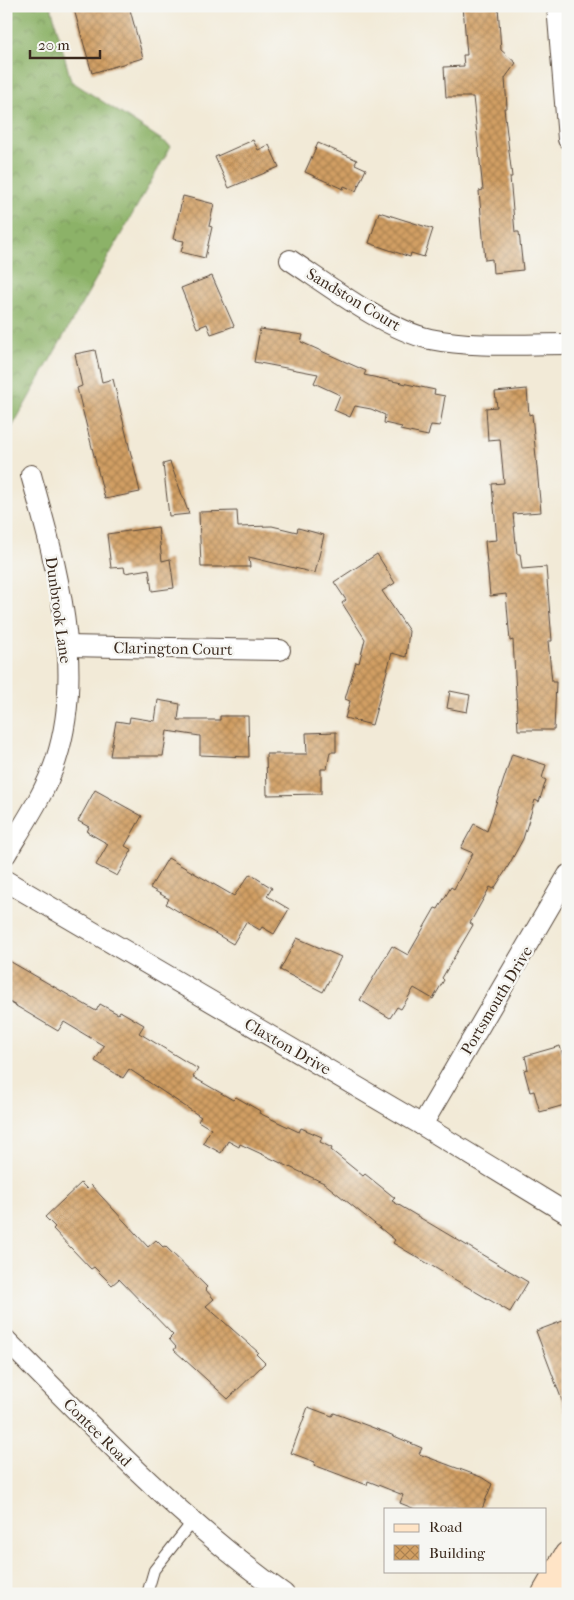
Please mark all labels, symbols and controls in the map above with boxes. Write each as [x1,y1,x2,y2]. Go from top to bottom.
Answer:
scale bar [30,28,100,60]
text: 20 m [38,36,70,54]
street label: Sandston Court [303,264,404,335]
street label: Dunbrook Lane [42,556,75,665]
street label: Clarington Court [113,638,233,659]
street label: Portsmouth Drive [457,942,536,1058]
street label: Claxton Drive [241,1014,334,1079]
street label: Contee Road [60,1394,136,1471]
legend [384,1508,546,1572]
text: Road [429,1518,463,1536]
text: Building [429,1544,486,1562]

